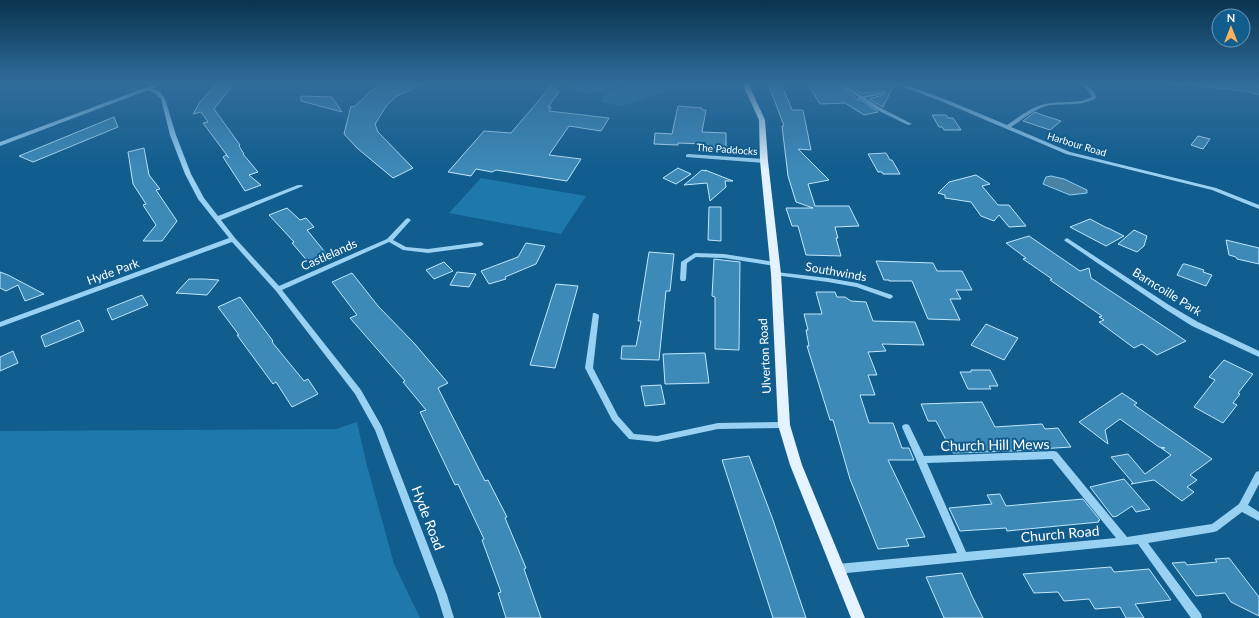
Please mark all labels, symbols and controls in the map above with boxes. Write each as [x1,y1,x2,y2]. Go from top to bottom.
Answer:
north arrow [1211,8,1251,48]
text: N [1227,11,1235,24]
street label: Harbour Road [1046,129,1108,159]
street label: The Paddocks [696,141,758,157]
street label: Castlelands [298,235,359,274]
street label: Hyde Park [85,255,142,288]
street label: Southwinds [804,259,868,284]
street label: Barncoille Park [1130,264,1205,319]
street label: Ulverton Road [755,318,774,394]
street label: Church Hill Mews [940,435,1050,454]
street label: Hyde Road [408,483,448,552]
street label: Church Road [1020,522,1100,545]

